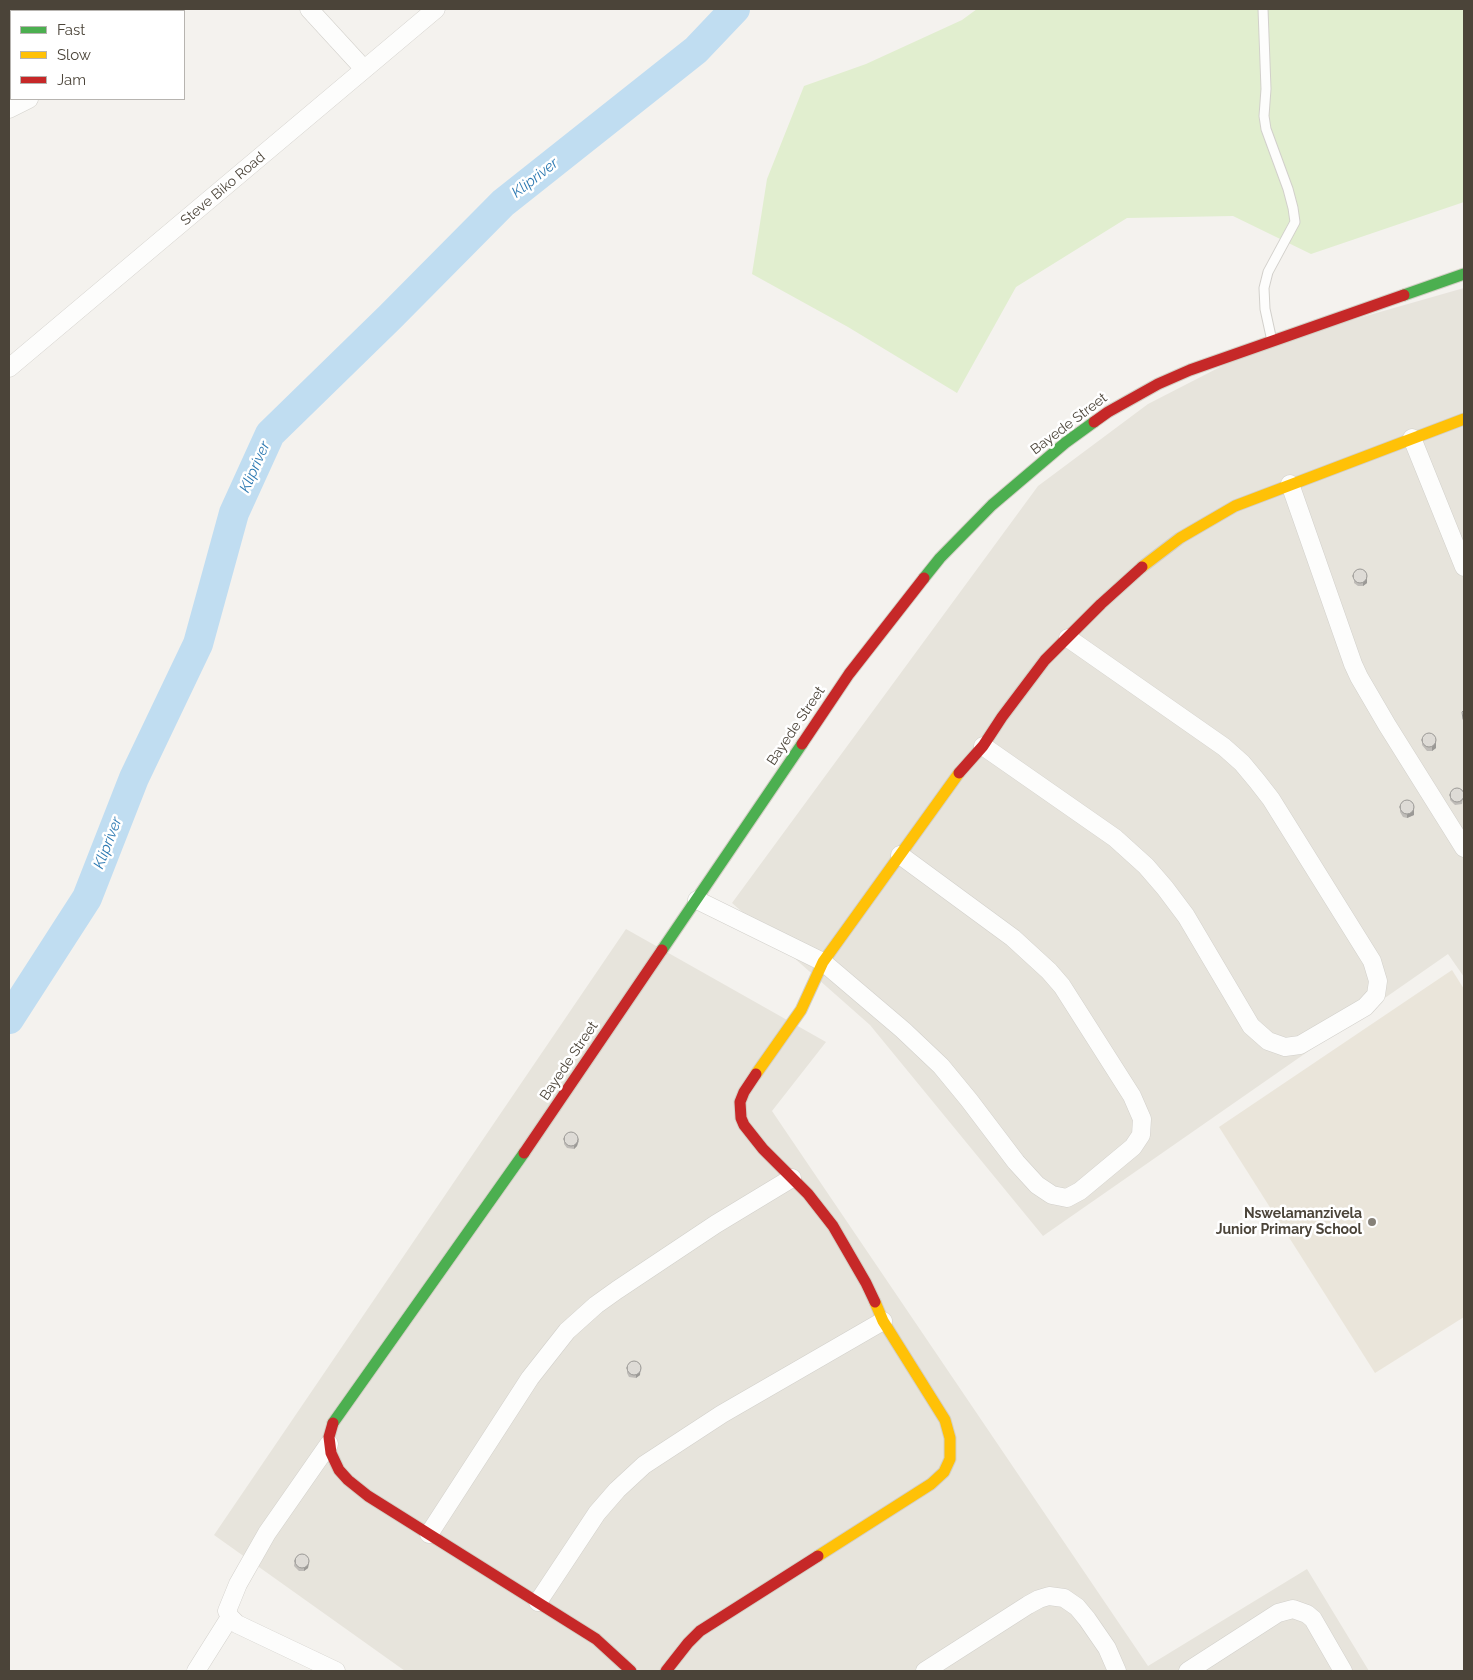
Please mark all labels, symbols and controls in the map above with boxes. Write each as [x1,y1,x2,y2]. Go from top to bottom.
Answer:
legend [10,10,185,100]
text: Fast [57,21,85,39]
text: Slow [57,46,91,64]
text: Jam [57,71,86,89]
street label: Steve Biko Road [177,149,269,229]
water label: Klipriver [508,154,562,202]
street label: Bayede Street [1027,390,1111,458]
water label: Klipriver [236,439,274,495]
street label: Bayede Street [763,683,829,769]
water label: Klipriver [90,815,126,871]
street label: Bayede Street [536,1018,602,1104]
place label: Nswelamanzivela Junior Primary School [1216,1206,1362,1238]
marker: Nswelamanzivela Junior Primary School [1366,1216,1378,1228]

